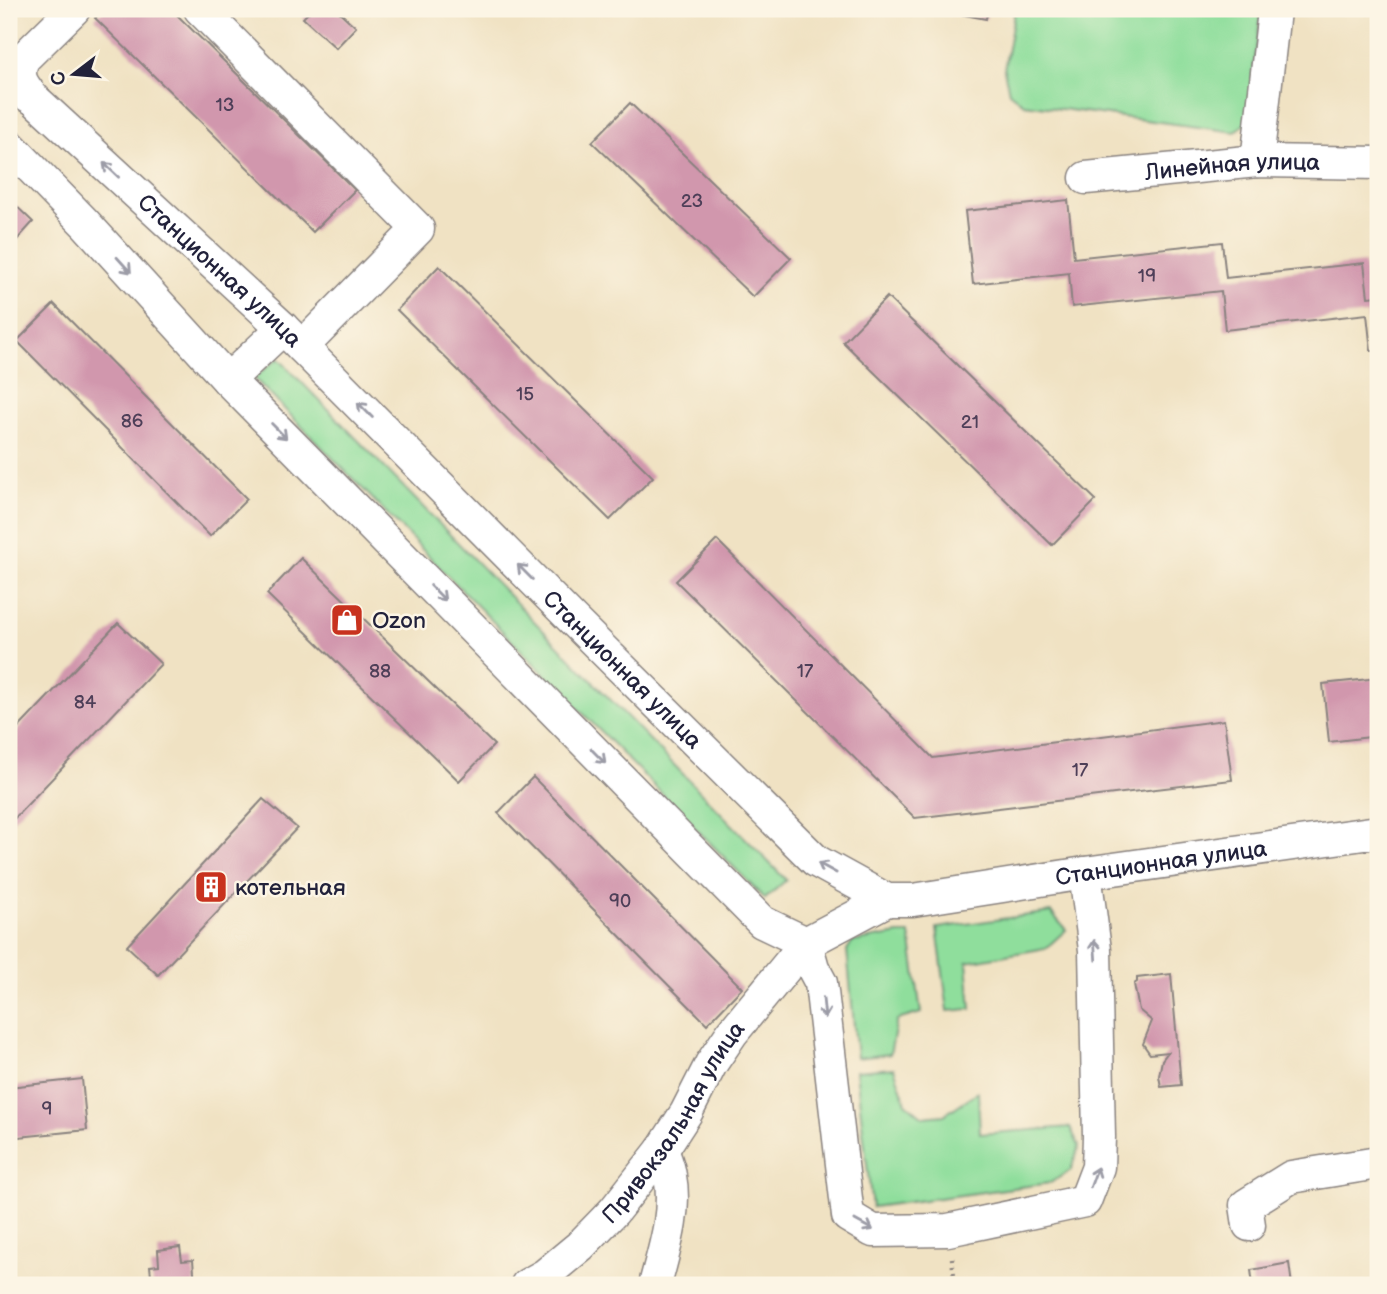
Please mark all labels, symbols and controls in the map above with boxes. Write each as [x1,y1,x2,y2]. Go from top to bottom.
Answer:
north arrow [38,38,108,108]
text: С [46,69,72,88]
house number: 13 [215,94,235,117]
street label: Линейная улица [1143,148,1321,187]
one-way arrow [102,162,120,178]
street label: Станционная улица [131,188,307,354]
house number: 23 [681,190,703,213]
one-way arrow [115,256,132,273]
house number: 19 [1138,265,1156,288]
house number: 15 [516,383,534,406]
one-way arrow [357,402,374,419]
house number: 86 [121,410,143,433]
house number: 21 [961,411,979,434]
one-way arrow [270,423,287,440]
one-way arrow [517,563,534,580]
one-way arrow [430,585,447,602]
street label: Станционная улица [537,585,708,755]
shop icon: Ozon [328,601,366,639]
place label: Ozon [372,607,426,635]
house number: 88 [369,660,391,683]
house number: 17 [797,660,814,683]
house number: 84 [74,691,97,714]
one-way arrow [589,747,606,764]
house number: 17 [1072,759,1089,782]
street label: Станционная улица [1053,835,1269,892]
one-way arrow [818,861,838,875]
building icon: котельная [192,868,230,906]
place label: котельная [235,874,346,902]
house number: 90 [609,890,631,913]
one-way arrow [1088,939,1101,962]
one-way arrow [818,996,831,1019]
street label: Привокзальная улица [596,1015,751,1230]
house number: 9 [42,1098,52,1121]
one-way arrow [1089,1166,1101,1188]
one-way arrow [853,1218,873,1232]

